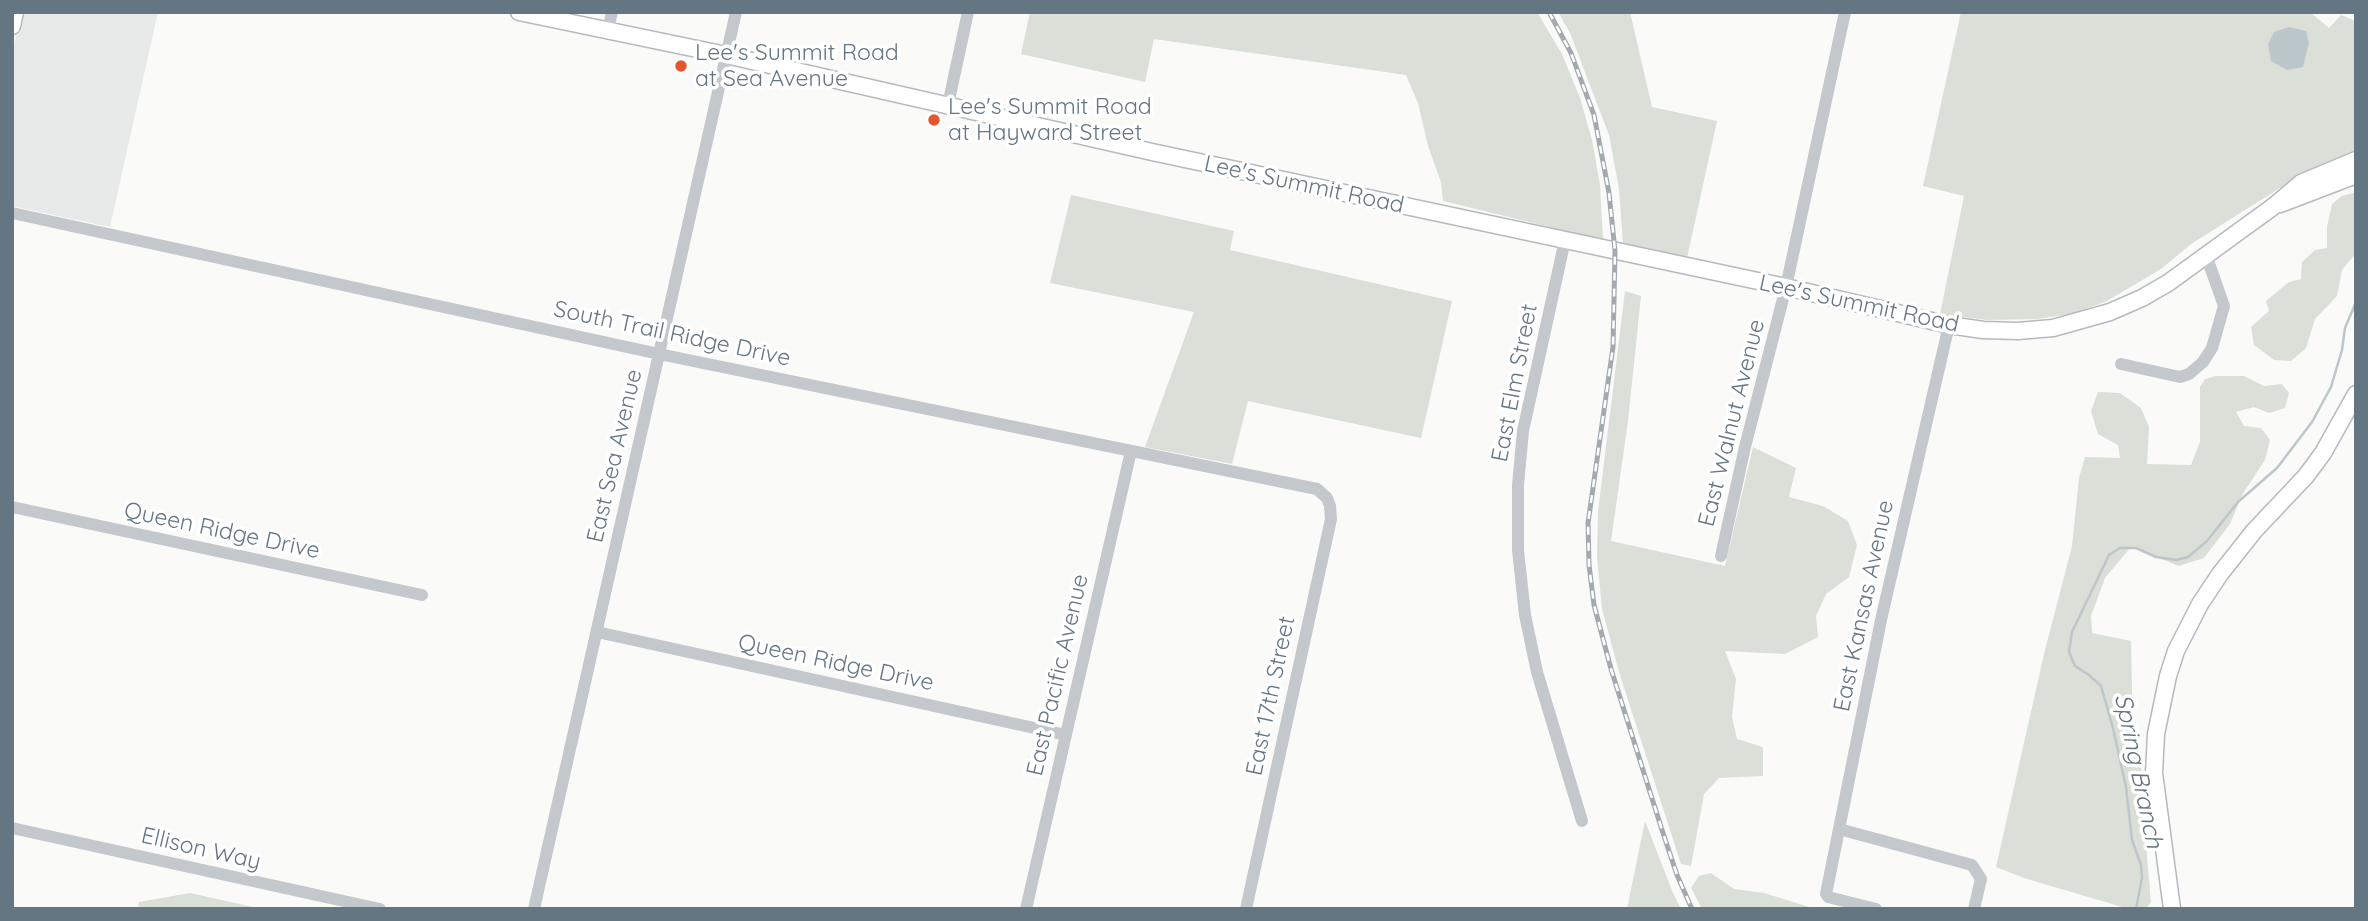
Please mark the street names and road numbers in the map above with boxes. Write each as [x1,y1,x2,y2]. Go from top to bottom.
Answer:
street label: Lee's Summit Road [1201,150,1407,220]
street label: Lee's Summit Road [1756,269,1962,339]
street label: South Trail Ridge Drive [551,295,793,373]
street label: East Elm Street [1486,302,1544,464]
street label: East Walnut Avenue [1693,317,1771,529]
street label: East Sea Avenue [582,367,648,545]
street label: Queen Ridge Drive [122,497,322,565]
street label: East Kansas Avenue [1828,498,1900,714]
street label: East Pacific Avenue [1021,571,1095,779]
street label: East 17th Street [1241,614,1301,778]
street label: Queen Ridge Drive [736,629,936,697]
street label: Ellison Way [139,822,263,876]

